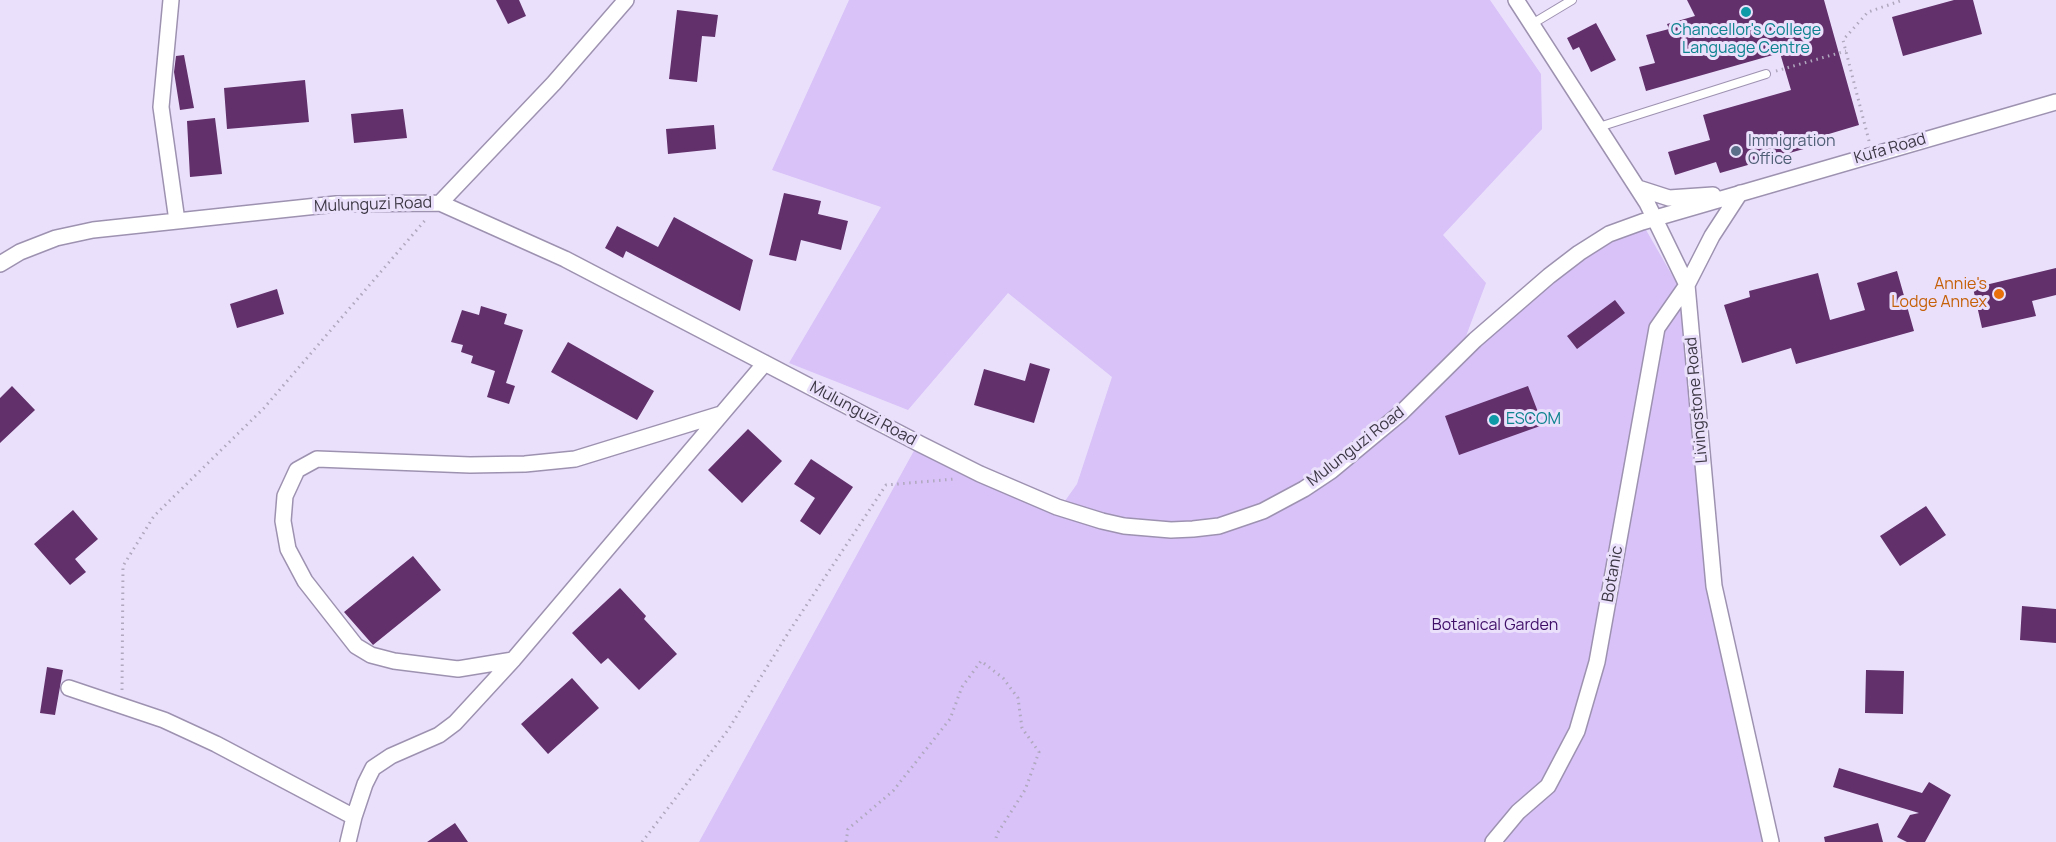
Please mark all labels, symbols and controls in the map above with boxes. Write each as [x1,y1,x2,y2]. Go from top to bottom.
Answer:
marker: Chancellor's College Language Centre [1739,5,1753,19]
place label: Chancellor's College Language Centre [1671,21,1821,59]
street label: Kufa Road [1852,130,1928,168]
place label: Immigration Office [1748,132,1836,170]
marker: Immigration Office [1729,144,1743,158]
street label: Mulunguzi Road [314,193,432,217]
place label: Annie's Lodge Annex [1891,275,1987,313]
marker: Annie's Lodge Annex [1992,287,2006,301]
street label: Livingstone Road [1682,336,1712,464]
street label: Mulunguzi Road [806,378,920,450]
street label: Mulunguzi Road [1304,403,1408,491]
place label: ESCOM [1506,410,1561,430]
marker: ESCOM [1487,413,1501,427]
street label: Botanic [1599,544,1627,604]
park label: Botanical Garden [1432,616,1558,636]

